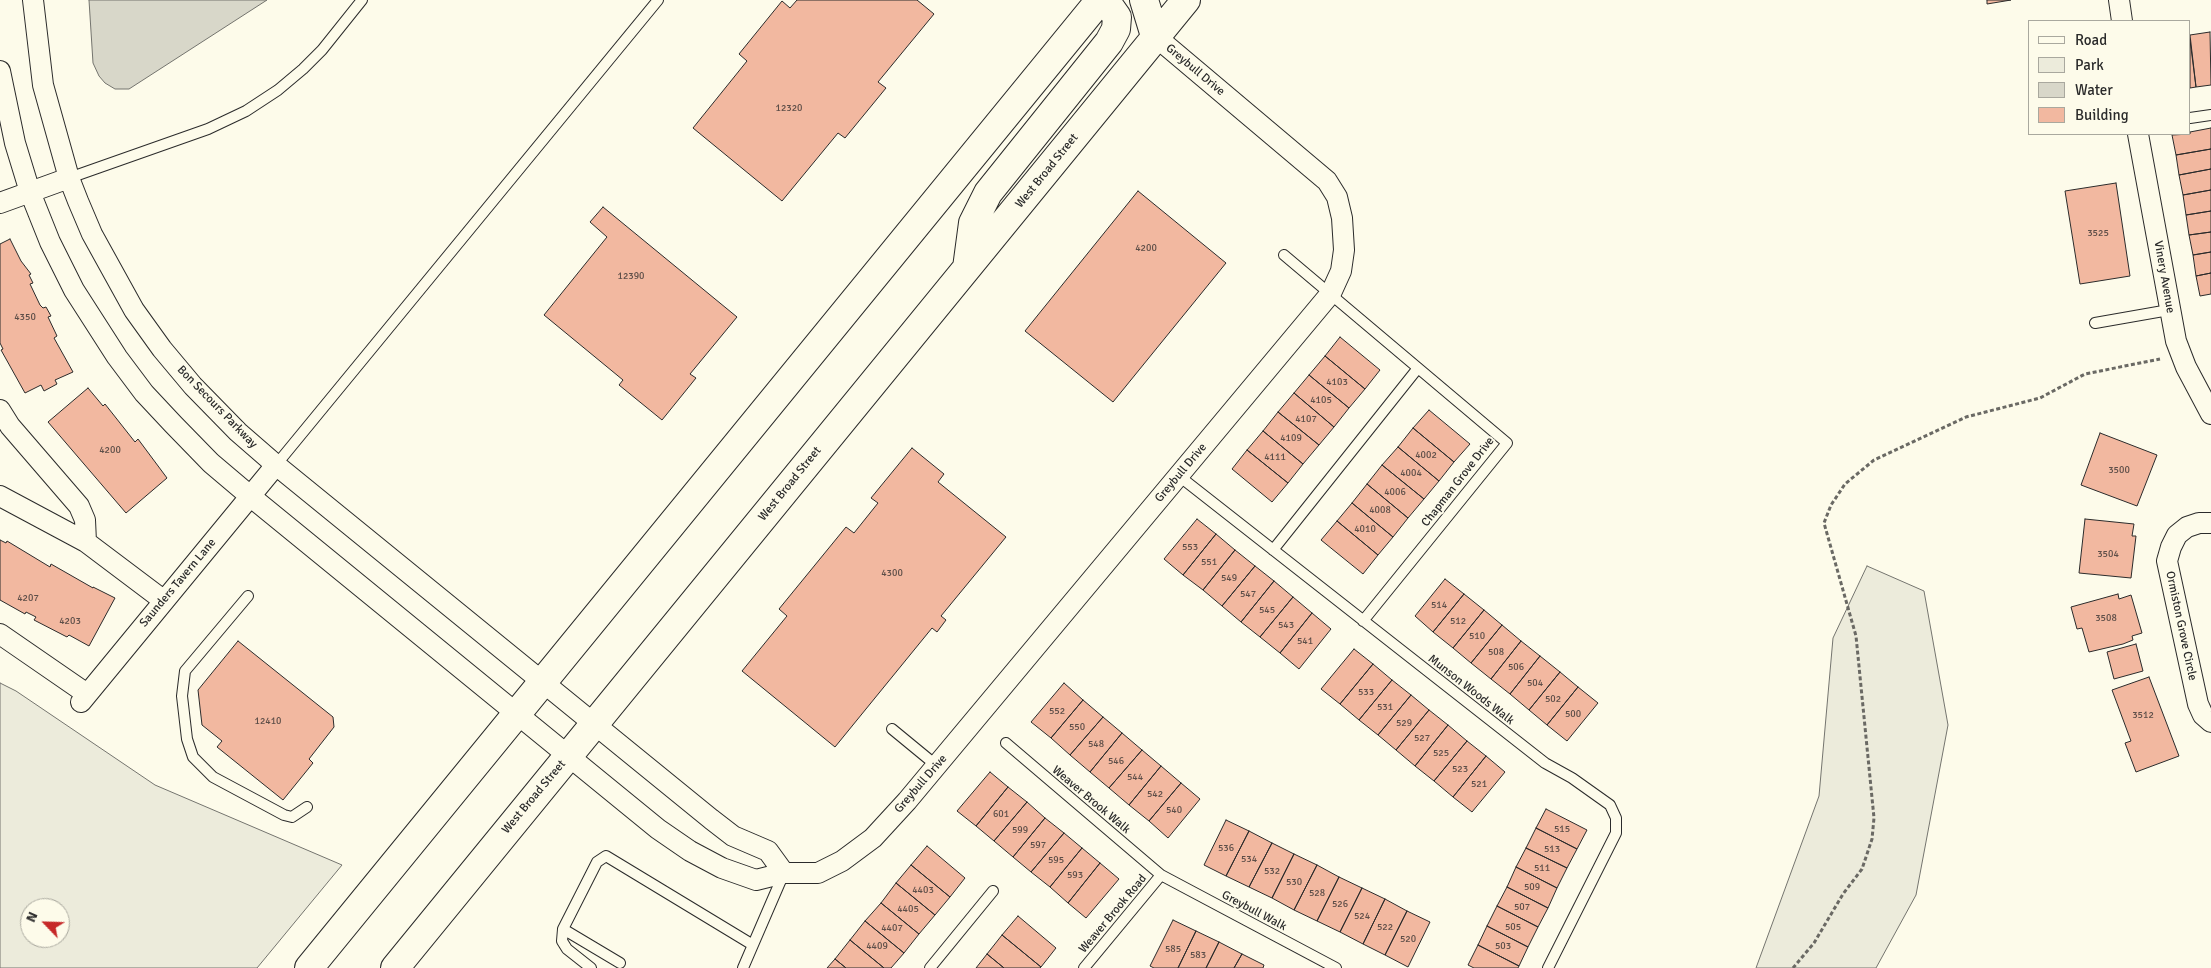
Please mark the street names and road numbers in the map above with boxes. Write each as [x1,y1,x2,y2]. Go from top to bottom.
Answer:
street label: Greybull Drive [1163,41,1227,99]
street label: West Broad Street [1013,131,1081,211]
street label: Vinery Avenue [2151,240,2177,314]
street label: Bon Secours Parkway [174,363,260,451]
street label: Chapman Grove Drive [1419,434,1497,530]
street label: Greybull Drive [1152,441,1210,505]
street label: West Broad Street [756,444,824,524]
street label: Saunders Tavern Lane [137,536,219,630]
street label: Ormiston Grove Circle [2162,570,2200,682]
street label: Munson Woods Walk [1425,652,1517,728]
street label: Greybull Drive [892,752,950,816]
street label: West Broad Street [499,757,569,837]
street label: Weaver Brook Walk [1049,763,1133,837]
street label: Weaver Brook Road [1076,872,1150,956]
street label: Greybull Walk [1219,888,1289,934]

